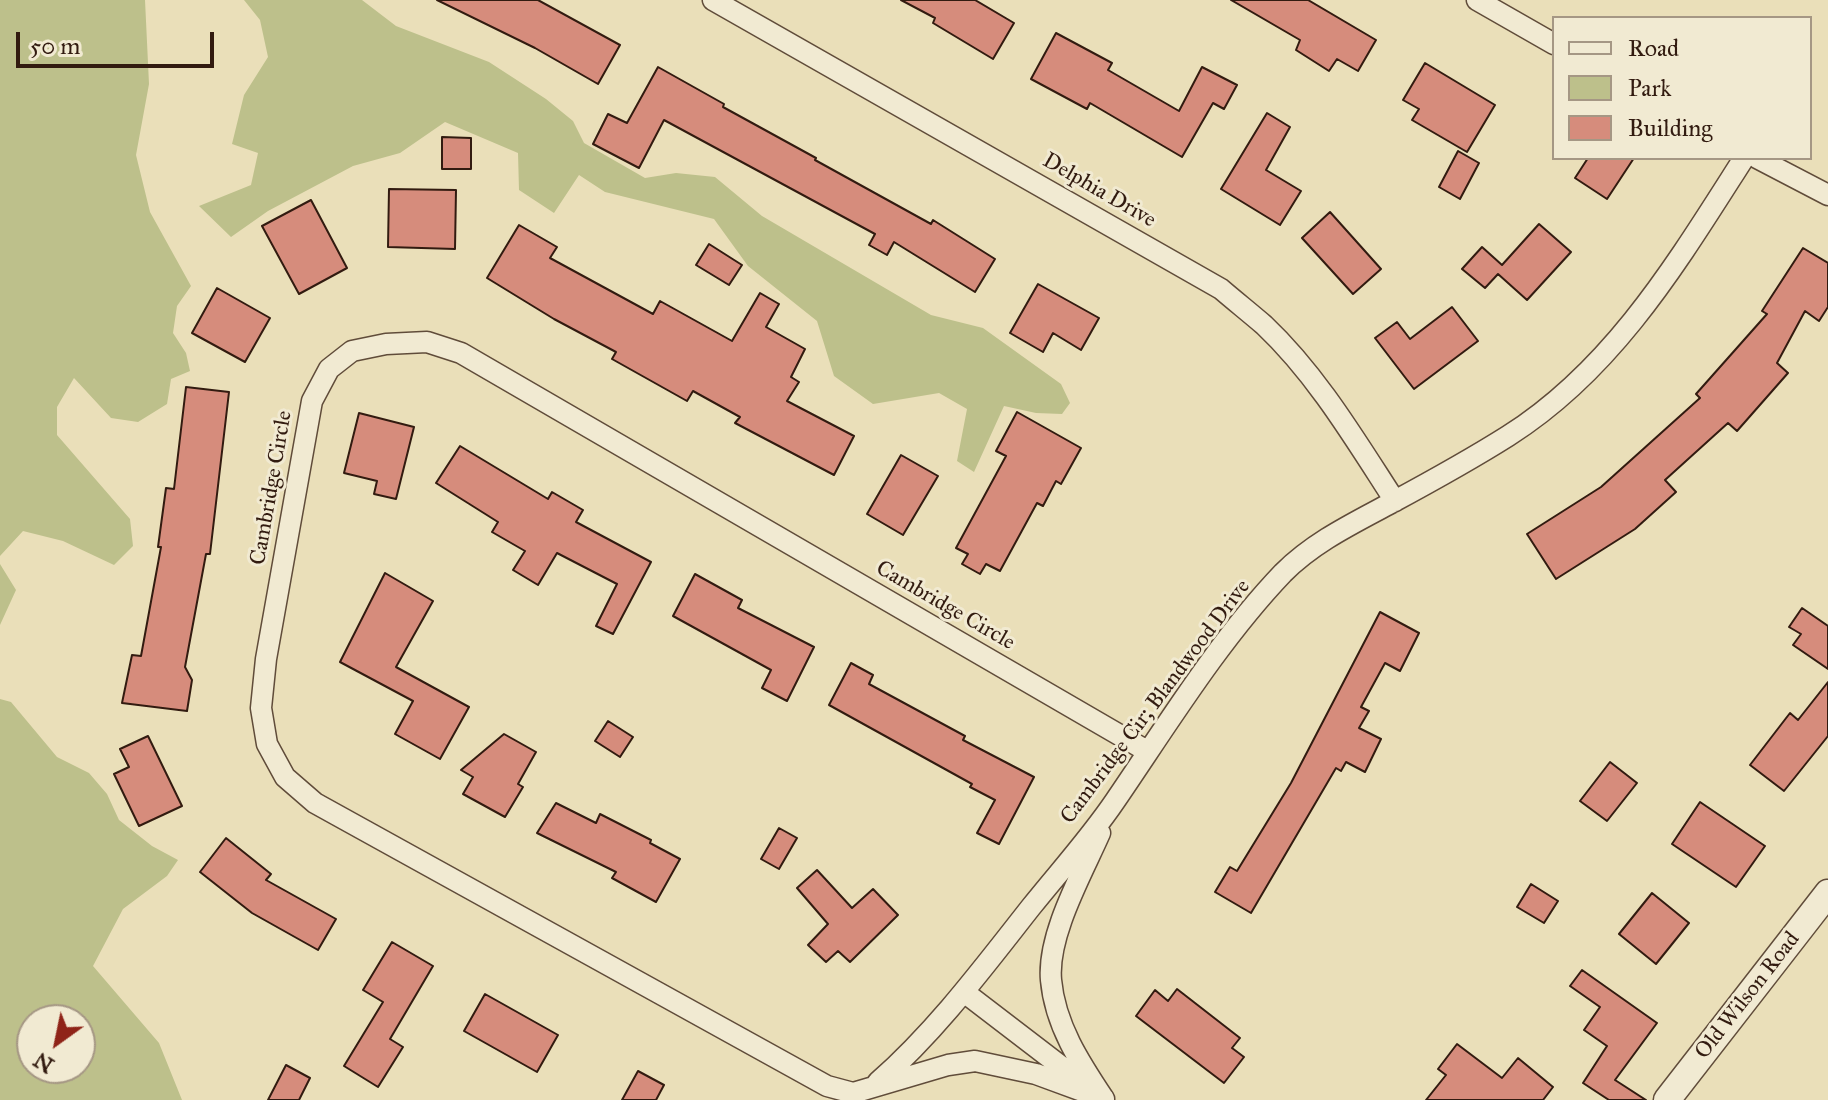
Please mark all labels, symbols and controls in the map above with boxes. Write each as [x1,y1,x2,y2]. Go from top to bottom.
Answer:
scale bar [20,16,218,66]
legend [1552,16,1812,160]
text: 50 m [30,31,80,61]
text: Road [1628,33,1679,63]
text: Park [1628,73,1671,103]
text: Building [1628,113,1713,143]
street label: Delphia Drive [1038,148,1160,234]
street label: Cambridge Circle [245,409,299,567]
street label: Cambridge Circle [871,556,1019,656]
street label: Cambridge Cir; Blandwood Drive [1055,575,1257,829]
street label: Old Wilson Road [1690,927,1806,1065]
north arrow [16,1004,96,1084]
text: N [29,1046,59,1079]

